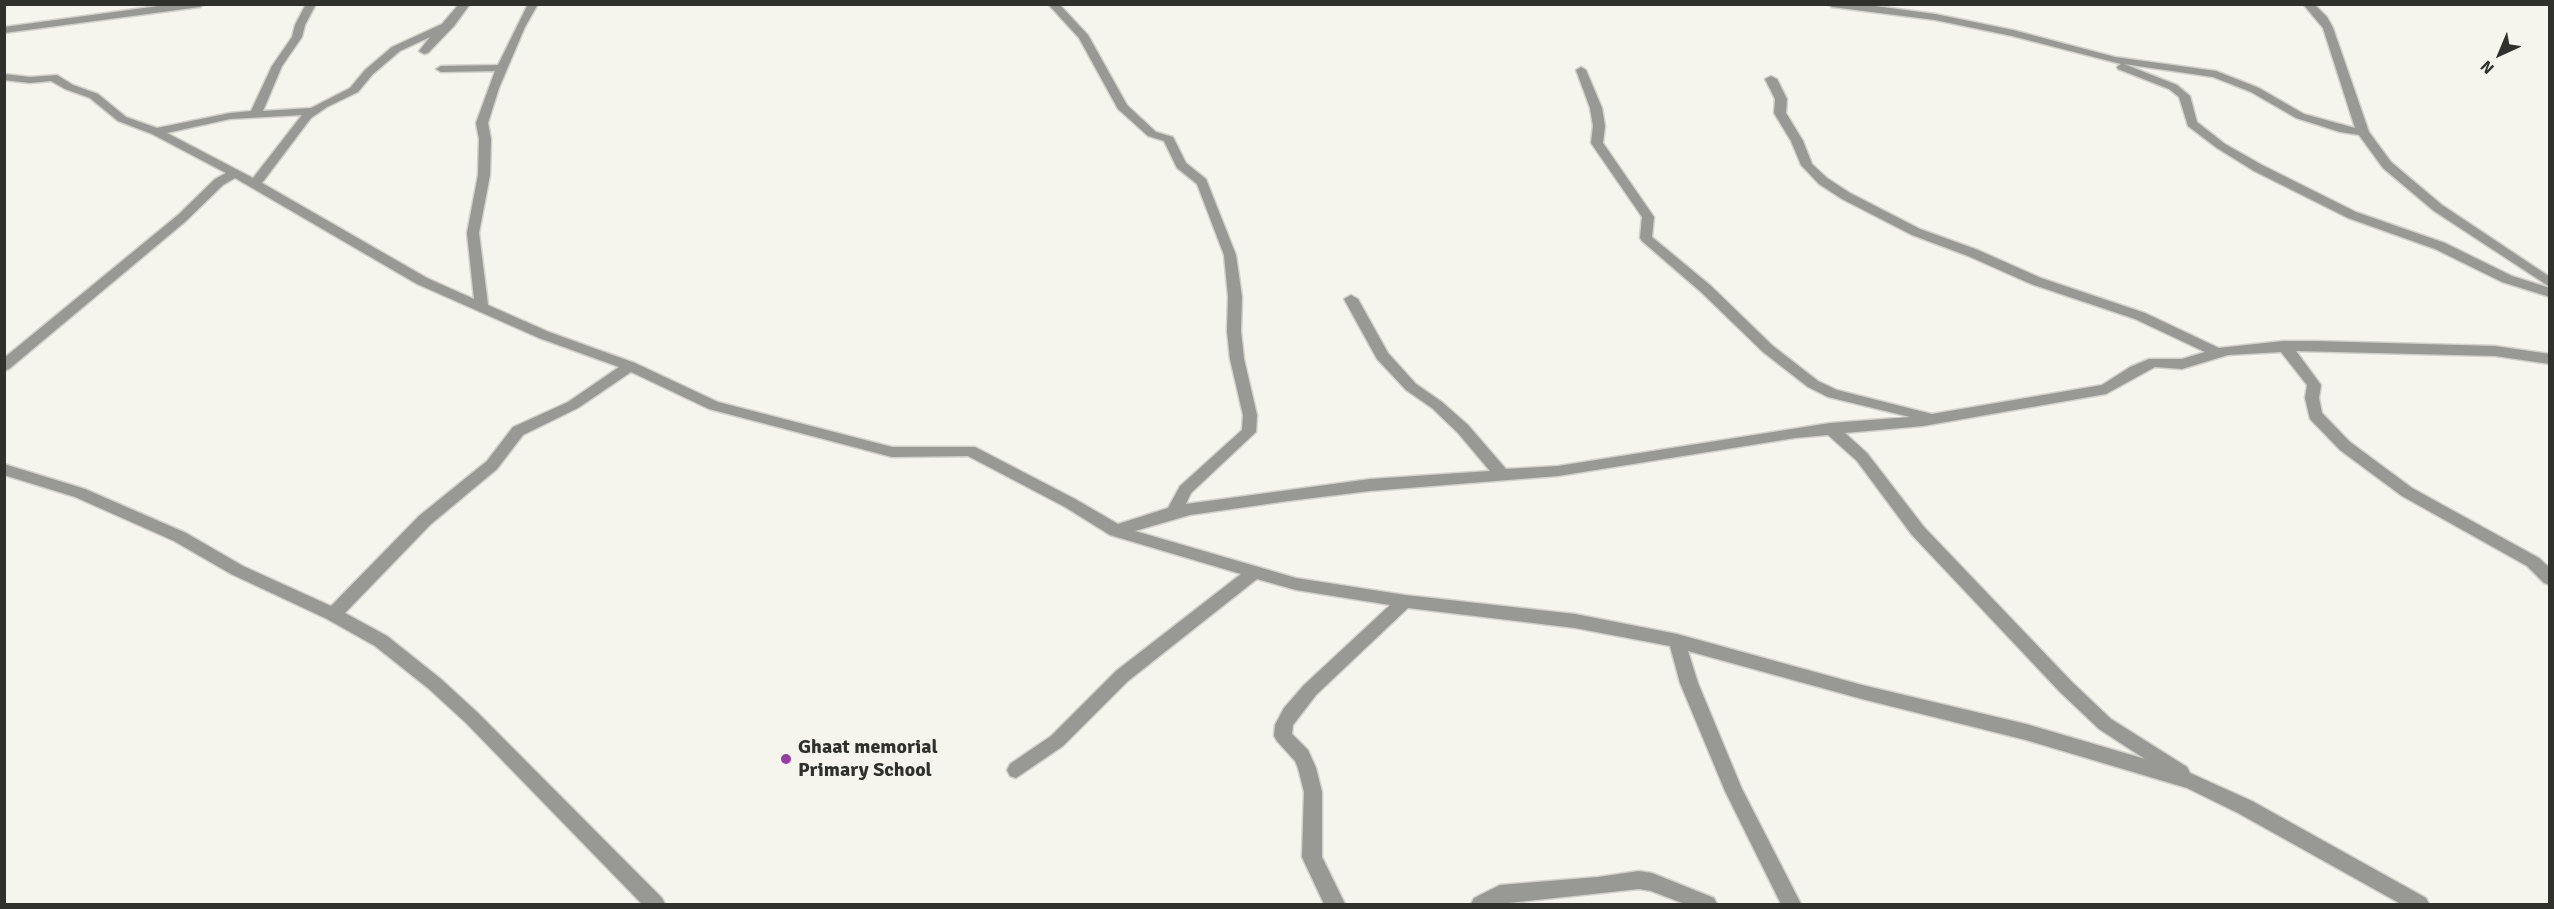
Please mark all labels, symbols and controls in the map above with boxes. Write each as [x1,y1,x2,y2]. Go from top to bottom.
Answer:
north arrow [2470,24,2530,84]
text: N [2477,56,2498,78]
place label: Ghaat memorial Primary School [798,736,938,783]
marker: Ghaat memorial Primary School [779,752,793,766]

